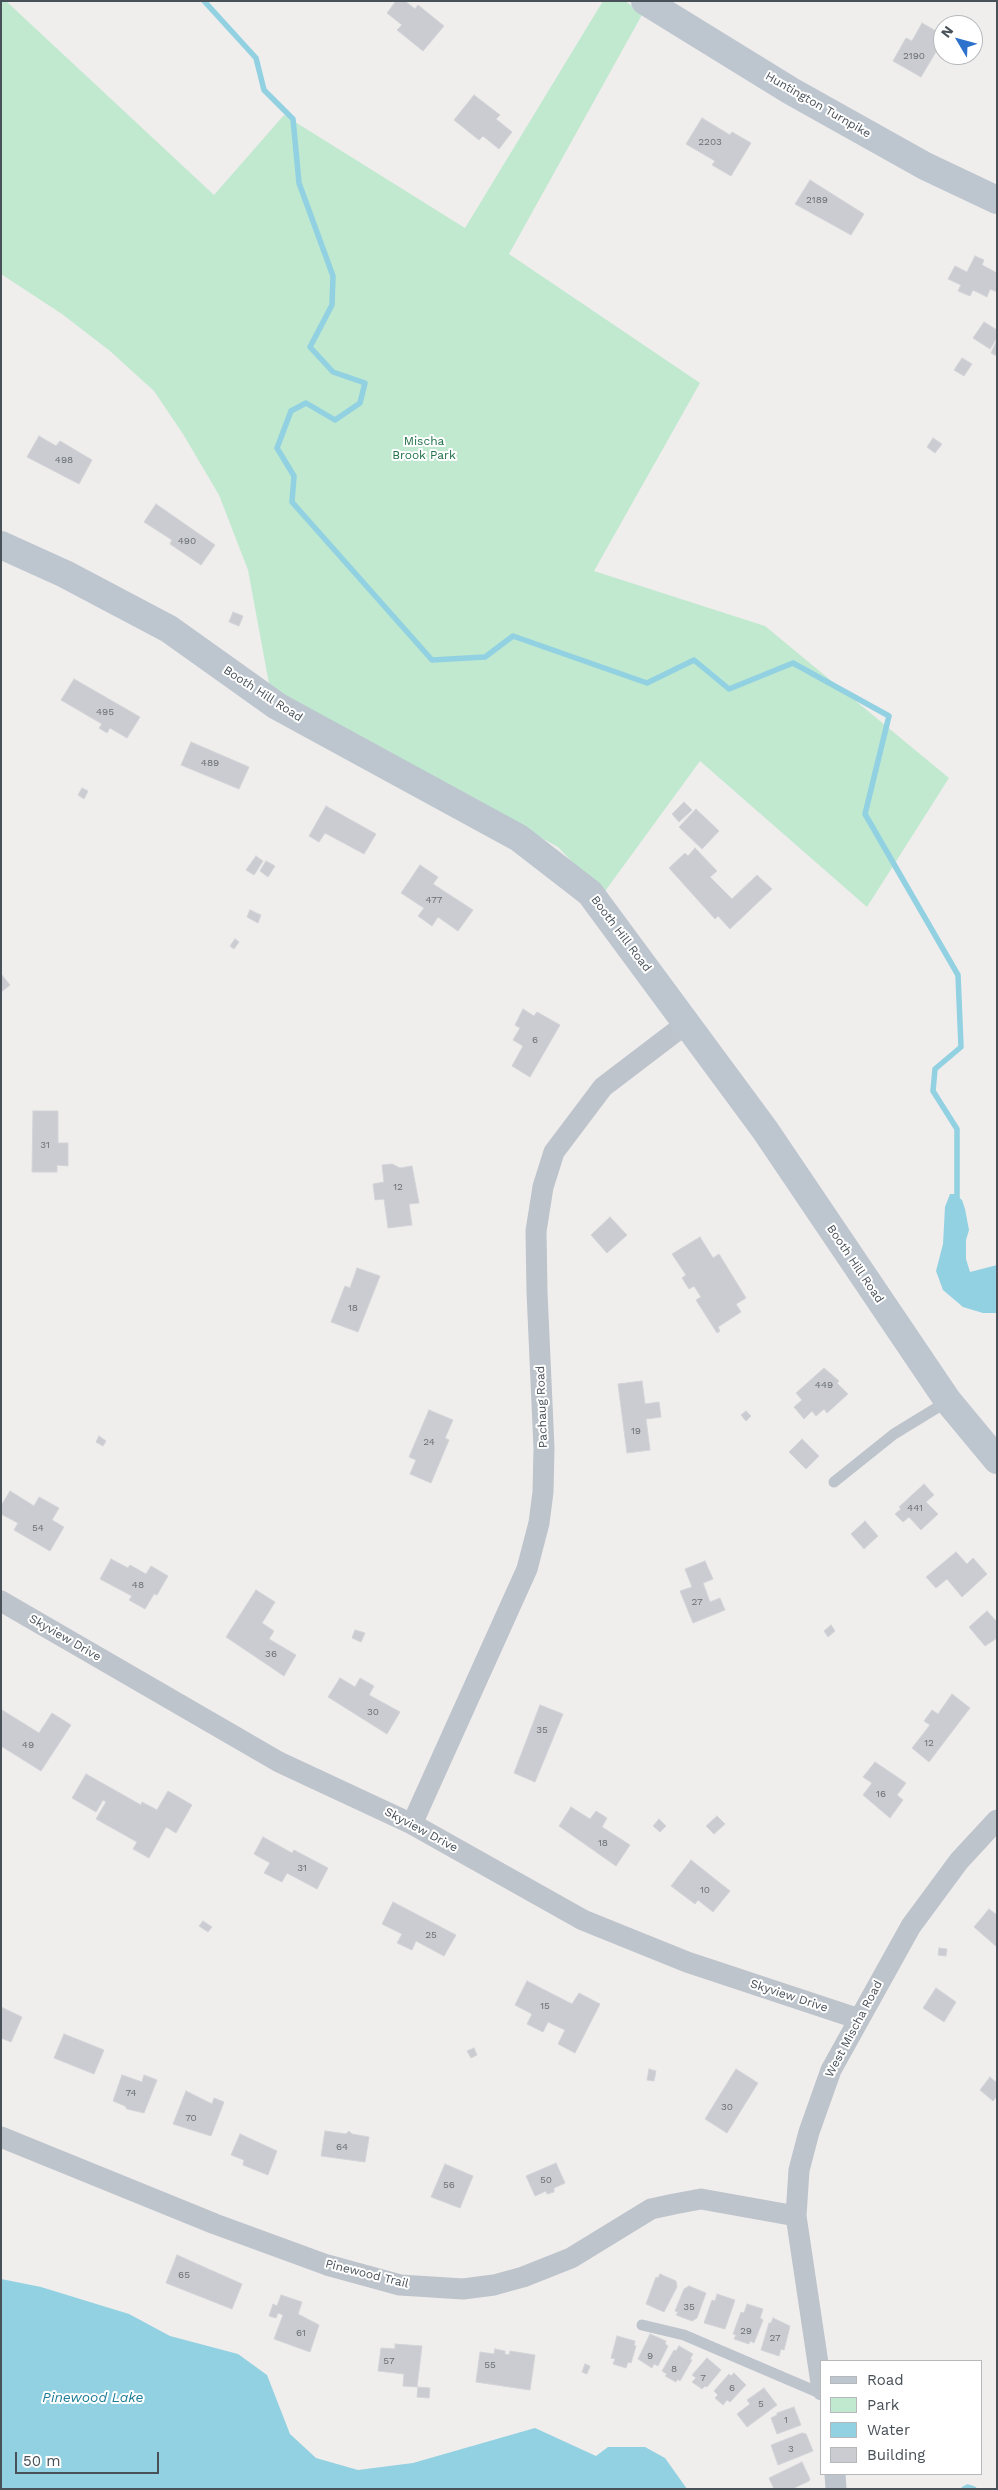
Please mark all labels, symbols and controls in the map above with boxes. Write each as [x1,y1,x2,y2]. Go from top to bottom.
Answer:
north arrow [933,15,983,65]
text: N [937,23,956,41]
house number: 2190 [903,50,925,62]
street label: Huntington Turnpike [763,69,873,141]
house number: 2203 [698,136,722,148]
house number: 2189 [806,194,828,206]
park label: Mischa Brook Park [392,434,456,462]
house number: 498 [55,454,73,466]
house number: 490 [178,535,196,547]
street label: Booth Hill Road [221,663,305,725]
house number: 495 [96,706,114,718]
house number: 489 [201,757,219,769]
street label: Booth Hill Road [588,893,654,975]
house number: 477 [426,894,442,906]
house number: 6 [532,1034,538,1046]
house number: 31 [40,1139,50,1151]
house number: 12 [393,1181,403,1193]
street label: Booth Hill Road [823,1222,887,1306]
house number: 18 [348,1302,358,1314]
street label: Pachaug Road [533,1366,551,1448]
house number: 449 [815,1379,833,1391]
house number: 19 [631,1425,641,1437]
house number: 24 [423,1436,435,1448]
house number: 441 [907,1502,923,1514]
house number: 54 [32,1522,44,1534]
house number: 48 [132,1579,144,1591]
house number: 27 [691,1596,703,1608]
street label: Skyview Drive [26,1612,104,1664]
house number: 36 [265,1648,277,1660]
house number: 30 [367,1706,379,1718]
house number: 35 [536,1724,548,1736]
house number: 12 [924,1737,934,1749]
house number: 49 [22,1739,34,1751]
house number: 16 [876,1788,886,1800]
street label: Skyview Drive [382,1805,460,1855]
house number: 18 [598,1837,608,1849]
house number: 31 [297,1862,307,1874]
house number: 10 [700,1884,710,1896]
house number: 25 [425,1929,437,1941]
street label: Skyview Drive [748,1977,830,2015]
street label: West Mischa Road [822,1978,886,2080]
house number: 15 [540,2000,550,2012]
house number: 74 [125,2087,137,2099]
house number: 30 [721,2101,733,2113]
house number: 70 [185,2112,197,2124]
house number: 64 [336,2141,348,2153]
house number: 50 [540,2174,552,2186]
house number: 56 [443,2179,455,2191]
street label: Pinewood Trail [324,2257,410,2291]
house number: 65 [178,2269,190,2281]
house number: 35 [683,2301,695,2313]
house number: 29 [740,2325,752,2337]
house number: 61 [296,2327,306,2339]
house number: 27 [769,2332,781,2344]
house number: 9 [647,2350,653,2362]
house number: 57 [383,2355,395,2367]
house number: 55 [484,2359,496,2371]
legend [820,2360,983,2475]
house number: 8 [671,2363,677,2375]
text: Road [867,2371,904,2389]
house number: 7 [700,2372,706,2384]
house number: 6 [729,2382,735,2394]
water label: Pinewood Lake [42,2390,144,2406]
text: Park [867,2396,899,2414]
house number: 5 [758,2398,764,2410]
house number: 1 [784,2414,788,2426]
text: Water [867,2421,910,2439]
scale bar [18,2442,161,2474]
house number: 3 [788,2443,794,2455]
text: Building [867,2446,925,2464]
text: 50 m [23,2452,60,2470]

